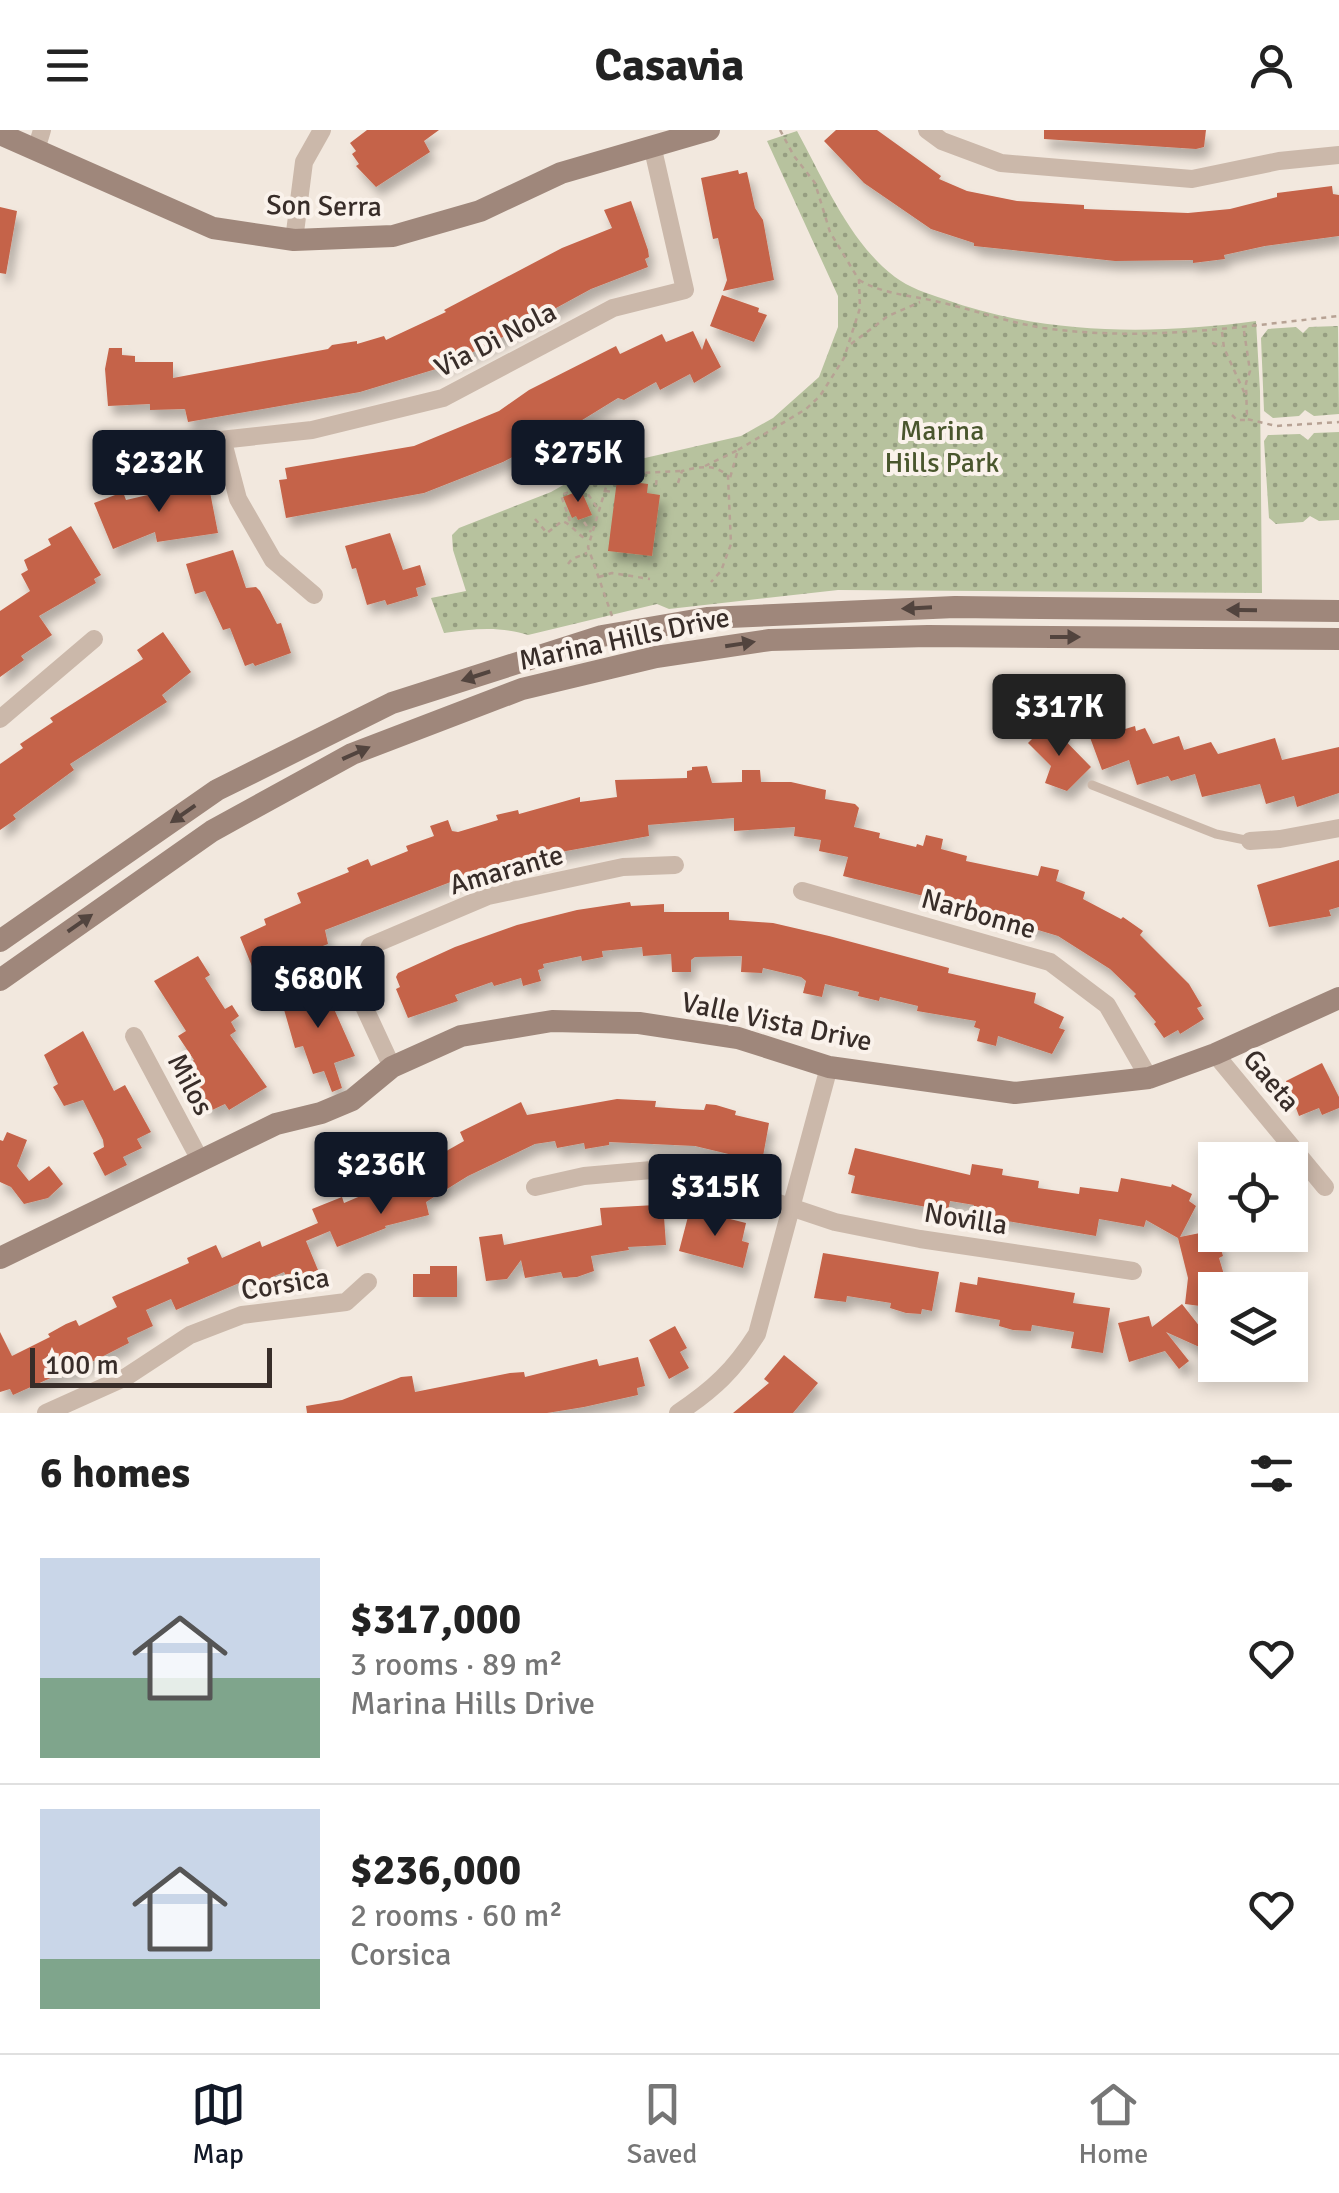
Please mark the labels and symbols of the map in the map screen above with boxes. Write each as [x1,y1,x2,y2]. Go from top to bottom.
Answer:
street label: Son Serra [266,188,382,224]
street label: Via Di Nola [429,295,562,385]
park label: Marina Hills Park [885,414,999,480]
pin: $275K [508,420,648,505]
pin: $232K [89,430,229,515]
street label: Marina Hills Drive [516,600,733,678]
one-way arrow [900,601,932,617]
one-way arrow [1225,602,1257,618]
one-way arrow [1049,629,1081,645]
one-way arrow [725,636,756,652]
one-way arrow [460,670,490,685]
pin: $317K [989,674,1129,759]
one-way arrow [341,745,371,761]
one-way arrow [169,804,196,823]
street label: Amarante [445,838,567,902]
street label: Narbonne [918,881,1040,946]
one-way arrow [66,914,93,933]
pin: $680K [248,946,388,1031]
street label: Valle Vista Drive [678,985,875,1059]
street label: Gaeta [1236,1043,1307,1118]
street label: Milos [160,1048,220,1121]
pin: $236K [311,1132,451,1217]
pin: $315K [645,1154,785,1239]
street label: Novilla [922,1196,1010,1242]
street label: Corsica [239,1260,332,1308]
scale bar [30,1343,272,1388]

